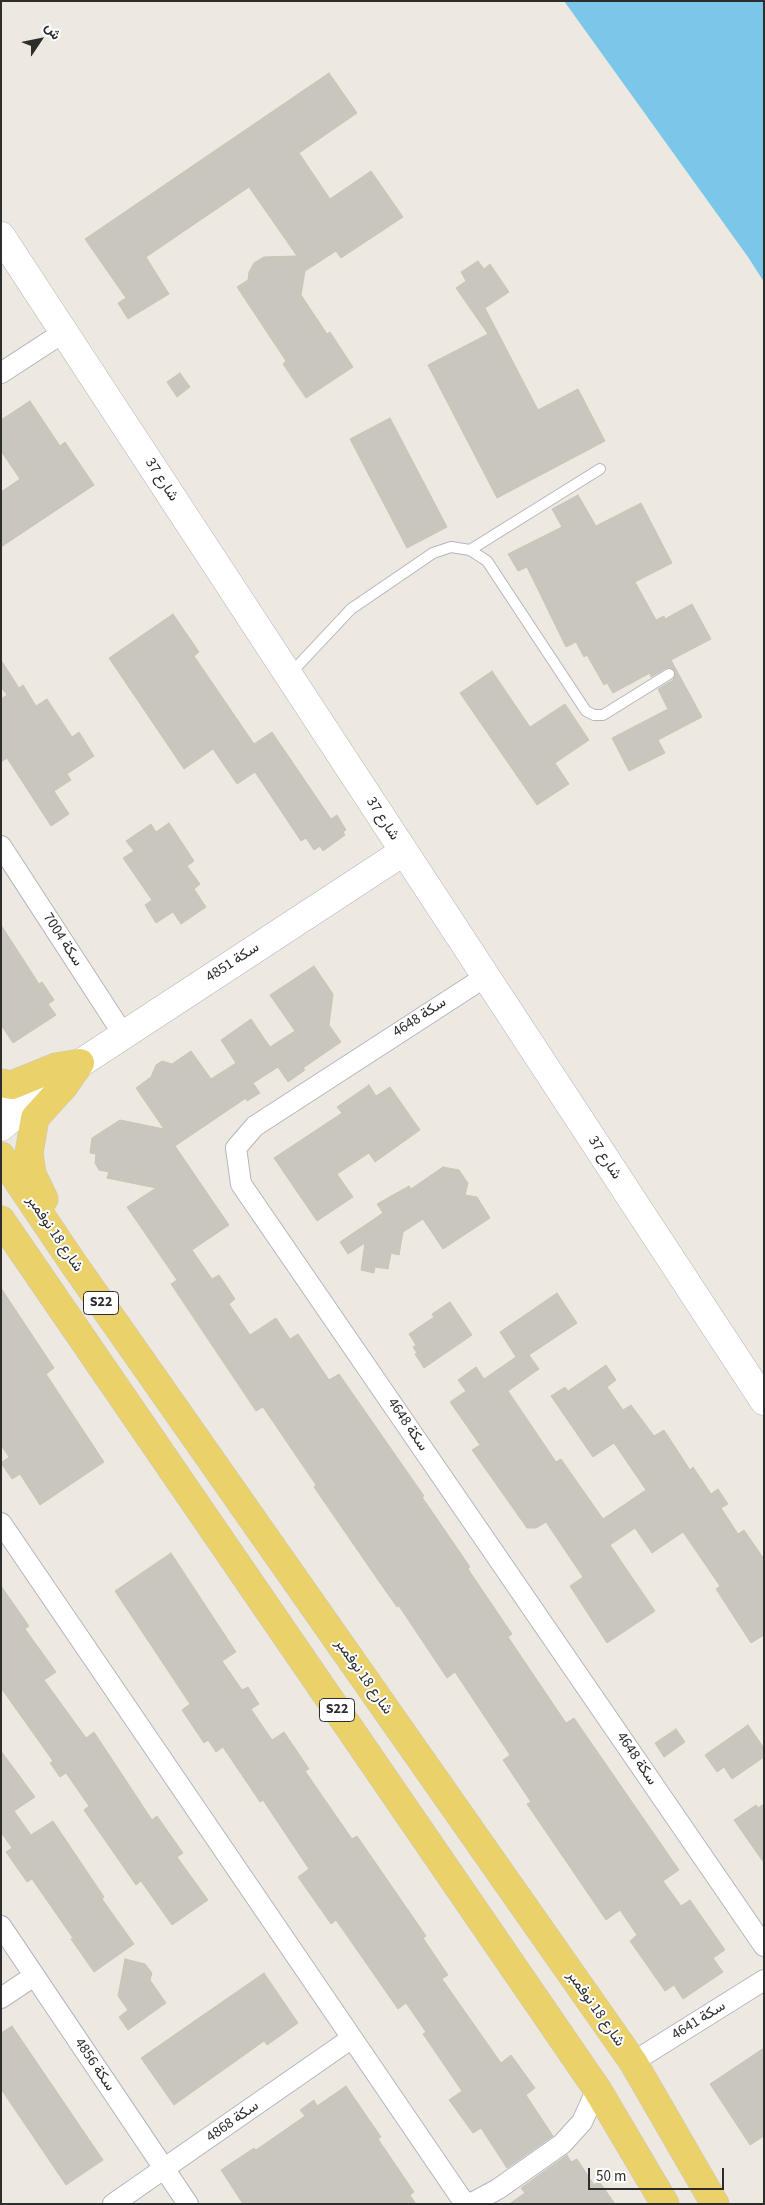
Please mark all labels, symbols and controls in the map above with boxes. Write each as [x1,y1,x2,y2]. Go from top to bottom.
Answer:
north arrow [15,15,65,65]
text: ش [39,19,65,44]
street label: شارع 37 [140,455,182,505]
street label: شارع 37 [361,794,403,844]
street label: سكة 7004 [38,910,86,970]
street label: سكة 4851 [203,939,263,987]
street label: سكة 4648 [390,994,450,1042]
street label: شارع 37 [583,1133,625,1183]
street label: شارع 18 نوفمبر [22,1192,86,1276]
road number: S22 [84,1292,118,1315]
street label: سكة 4648 [383,1395,431,1455]
street label: شارع 18 نوفمبر [330,1636,396,1718]
road number: S22 [320,1698,354,1722]
street label: سكة 4648 [612,1729,660,1789]
street label: شارع 18 نوفمبر [562,1968,628,2050]
street label: سكة 4641 [669,1997,729,2045]
street label: سكة 4856 [70,2035,118,2095]
street label: سكة 4868 [203,2097,263,2147]
scale bar [590,2158,726,2190]
text: 50 m [596,2166,626,2187]

